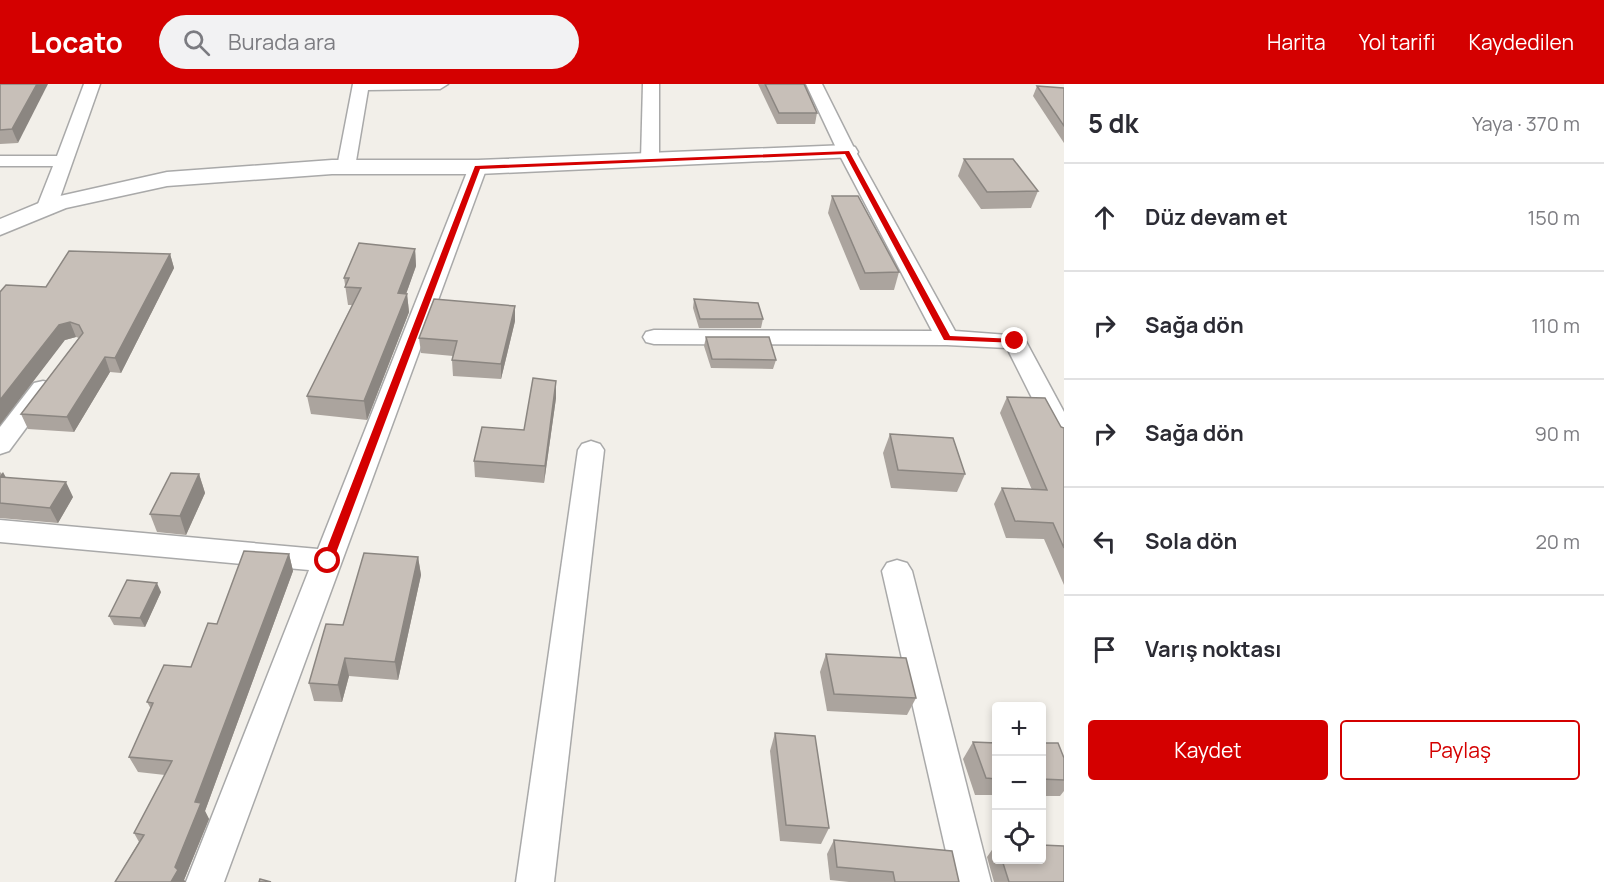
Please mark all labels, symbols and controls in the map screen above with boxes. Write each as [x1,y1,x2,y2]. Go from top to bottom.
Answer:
search box [159,15,579,69]
text: Locato [30,23,123,61]
icon: search [180,26,213,59]
text: Burada ara [228,27,336,57]
text: Harita [1267,28,1326,56]
text: Yol tarifi [1359,28,1435,56]
text: Kaydedilen [1468,28,1574,56]
text: 5 dk [1088,105,1138,141]
text: Yaya · 370 m [1472,110,1580,137]
icon: ahead [1088,201,1121,234]
text: Düz devam et [1145,202,1288,232]
text: 150 m [1527,204,1580,231]
icon: right [1088,309,1121,342]
text: Sağa dön [1145,310,1244,340]
text: 110 m [1531,312,1580,339]
route end [1001,327,1027,353]
icon: right [1088,417,1121,450]
text: Sağa dön [1145,418,1244,448]
text: 90 m [1534,420,1580,447]
icon: left [1088,525,1121,558]
text: Sola dön [1145,526,1237,556]
text: 20 m [1535,528,1580,555]
route start [314,547,340,573]
icon: arrive [1088,633,1121,666]
text: Varış noktası [1145,634,1281,664]
map controls [992,702,1046,864]
button: + [992,702,1046,756]
button: Kaydet [1088,720,1328,780]
button: Paylaş [1340,720,1580,780]
button: − [992,756,1046,810]
button: locate [992,810,1046,864]

